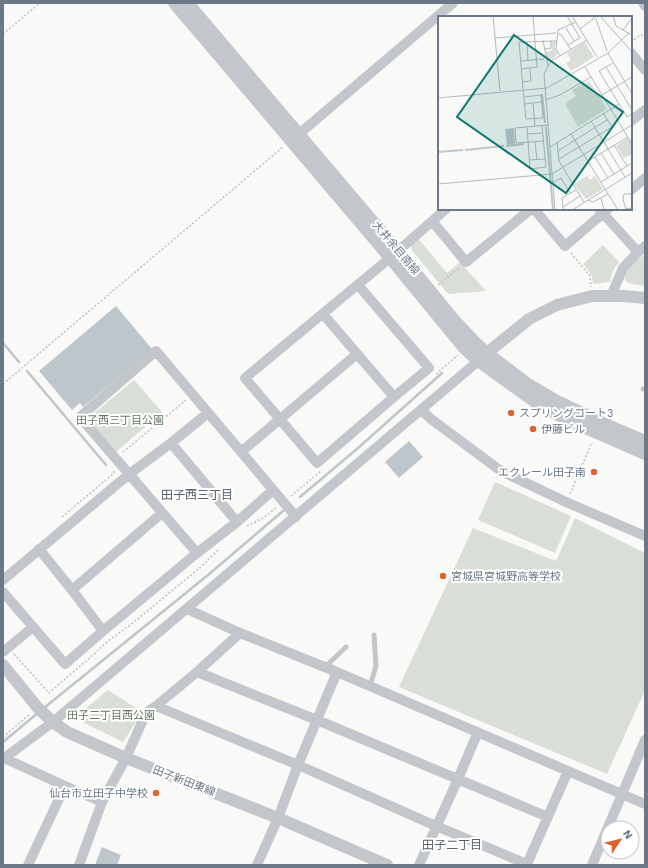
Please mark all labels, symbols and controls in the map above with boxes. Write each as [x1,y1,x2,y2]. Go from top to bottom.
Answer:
inset map [438,16,632,210]
street label: 大井余目南線 [370,219,422,277]
place label: スプリングコート3 [519,407,613,420]
marker: スプリングコート3 [506,408,516,418]
park label: 田子西三丁目公園 [76,414,164,427]
place label: 伊藤ビル [541,423,585,436]
marker: 伊藤ビル [528,424,538,434]
place label: エクレール田子南 [498,466,586,479]
marker: エクレール田子南 [589,467,599,477]
district label: 田子西三丁目 [161,488,233,502]
place label: 宮城県宮城野高等学校 [451,570,561,583]
marker: 宮城県宮城野高等学校 [438,571,448,581]
park label: 田子二丁目西公園 [67,709,155,722]
street label: 田子新田東線 [151,763,217,799]
place label: 仙台市立田子中学校 [49,787,148,800]
marker: 仙台市立田子中学校 [151,788,161,798]
north arrow [600,820,640,860]
text: N [620,827,635,842]
district label: 田子二丁目 [422,838,482,852]

